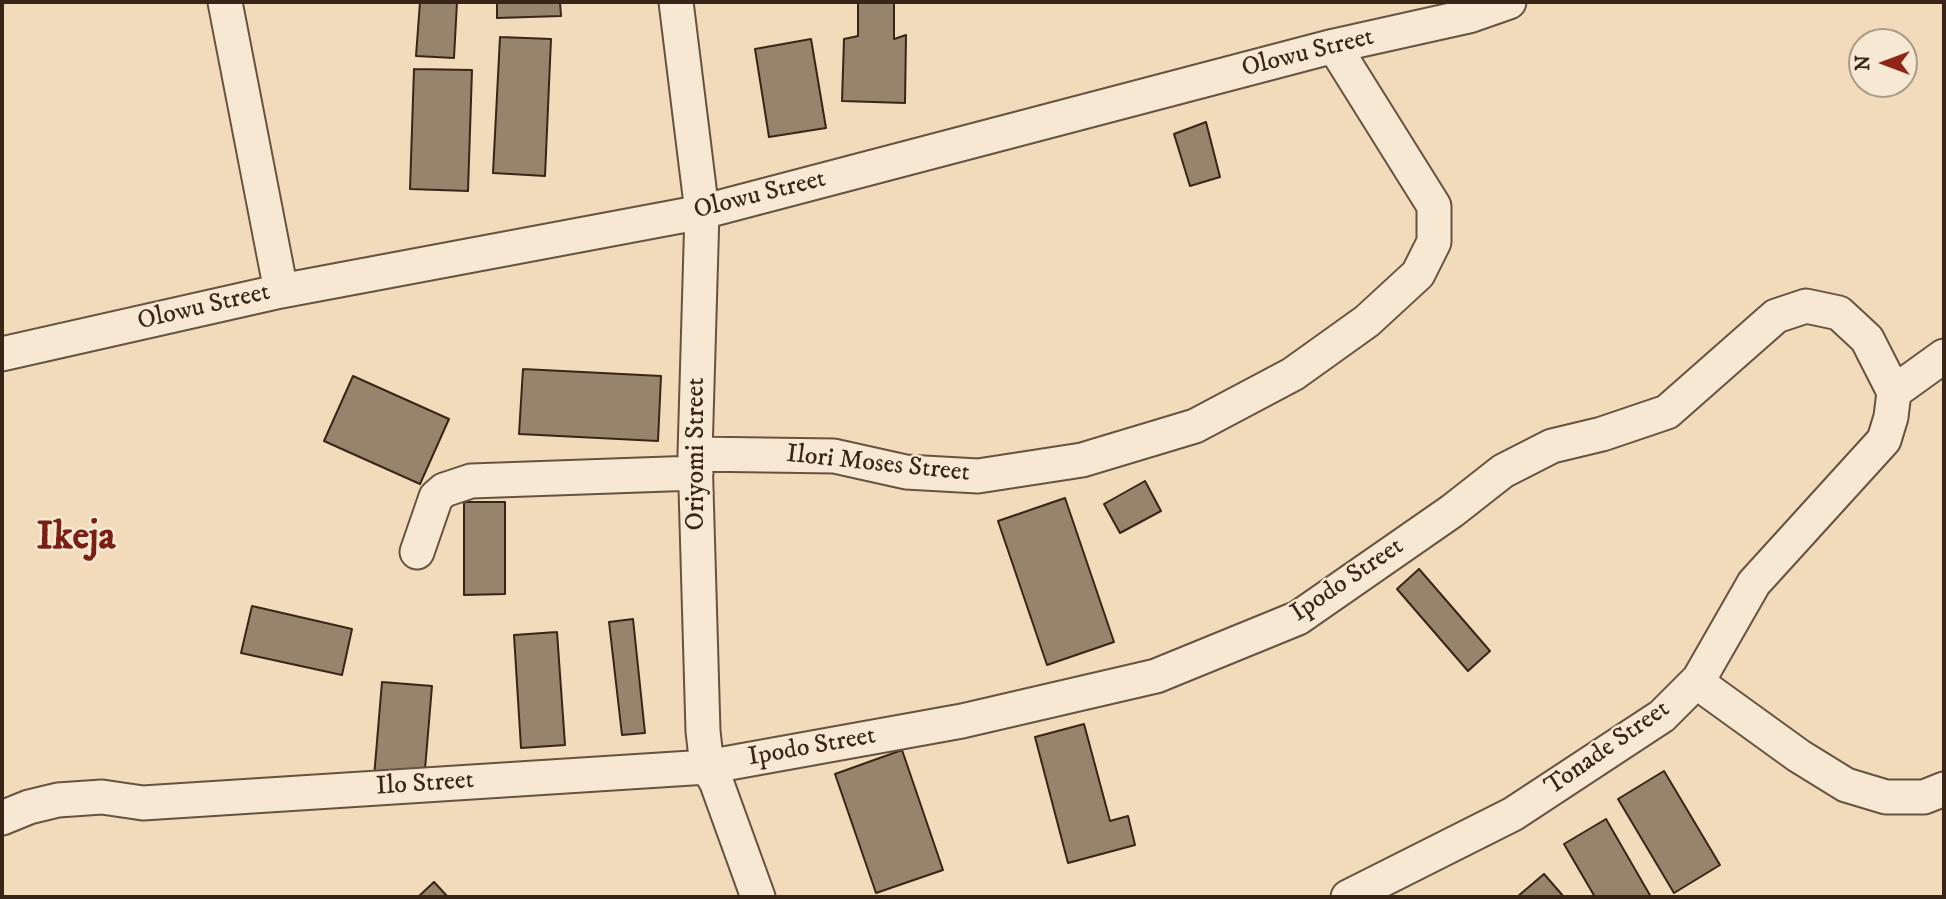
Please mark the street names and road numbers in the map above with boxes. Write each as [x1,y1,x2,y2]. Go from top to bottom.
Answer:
street label: Olowu Street [1239,23,1377,85]
street label: Olowu Street [691,165,829,227]
street label: Olowu Street [135,278,273,338]
street label: Oriyomi Street [682,378,714,530]
street label: Ilori Moses Street [785,440,971,490]
street label: Ipodo Street [1286,532,1410,630]
street label: Tonade Street [1540,695,1676,803]
street label: Ipodo Street [746,721,878,775]
street label: Ilo Street [375,766,475,804]

